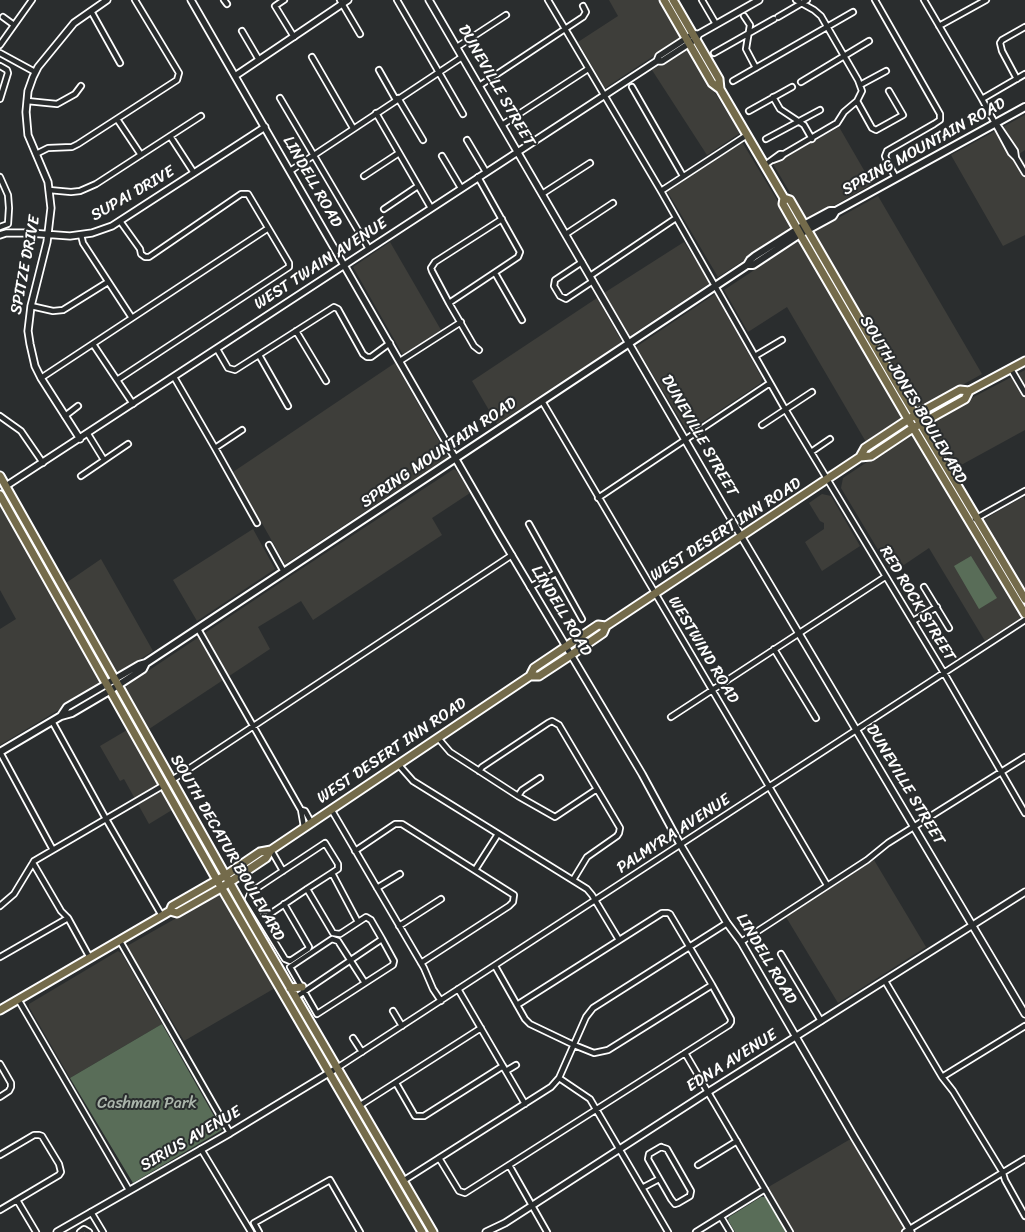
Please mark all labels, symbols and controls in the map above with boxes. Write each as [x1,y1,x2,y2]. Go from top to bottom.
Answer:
street label: DUNEVILLE STREET [453,22,539,150]
street label: SPRING MOUNTAIN ROAD [839,94,1009,200]
street label: LINDELL ROAD [278,133,346,231]
street label: SUPAI DRIVE [88,162,178,226]
street label: SPITZE DRIVE [7,214,45,316]
street label: WEST TWAIN AVENUE [251,214,391,314]
street label: SOUTH JONES BOULEVARD [855,313,971,487]
street label: DUNEVILLE STREET [656,372,742,500]
street label: SPRING MOUNTAIN ROAD [357,394,521,512]
street label: WEST DESERT INN ROAD [647,474,805,586]
street label: RED ROCK STREET [875,543,959,665]
street label: LINDELL ROAD [526,562,596,660]
street label: WESTWIND ROAD [663,593,743,707]
street label: WEST DESERT INN ROAD [314,694,470,808]
street label: DUNEVILLE STREET [861,721,949,849]
street label: SOUTH DECATUR BOULEVARD [166,751,288,945]
street label: PALMYRA AVENUE [614,790,734,878]
street label: LINDELL ROAD [731,910,801,1008]
street label: EDNA AVENUE [683,1025,781,1097]
park label: Cashman Park [97,1094,197,1114]
street label: SIRIUS AVENUE [137,1102,245,1176]

